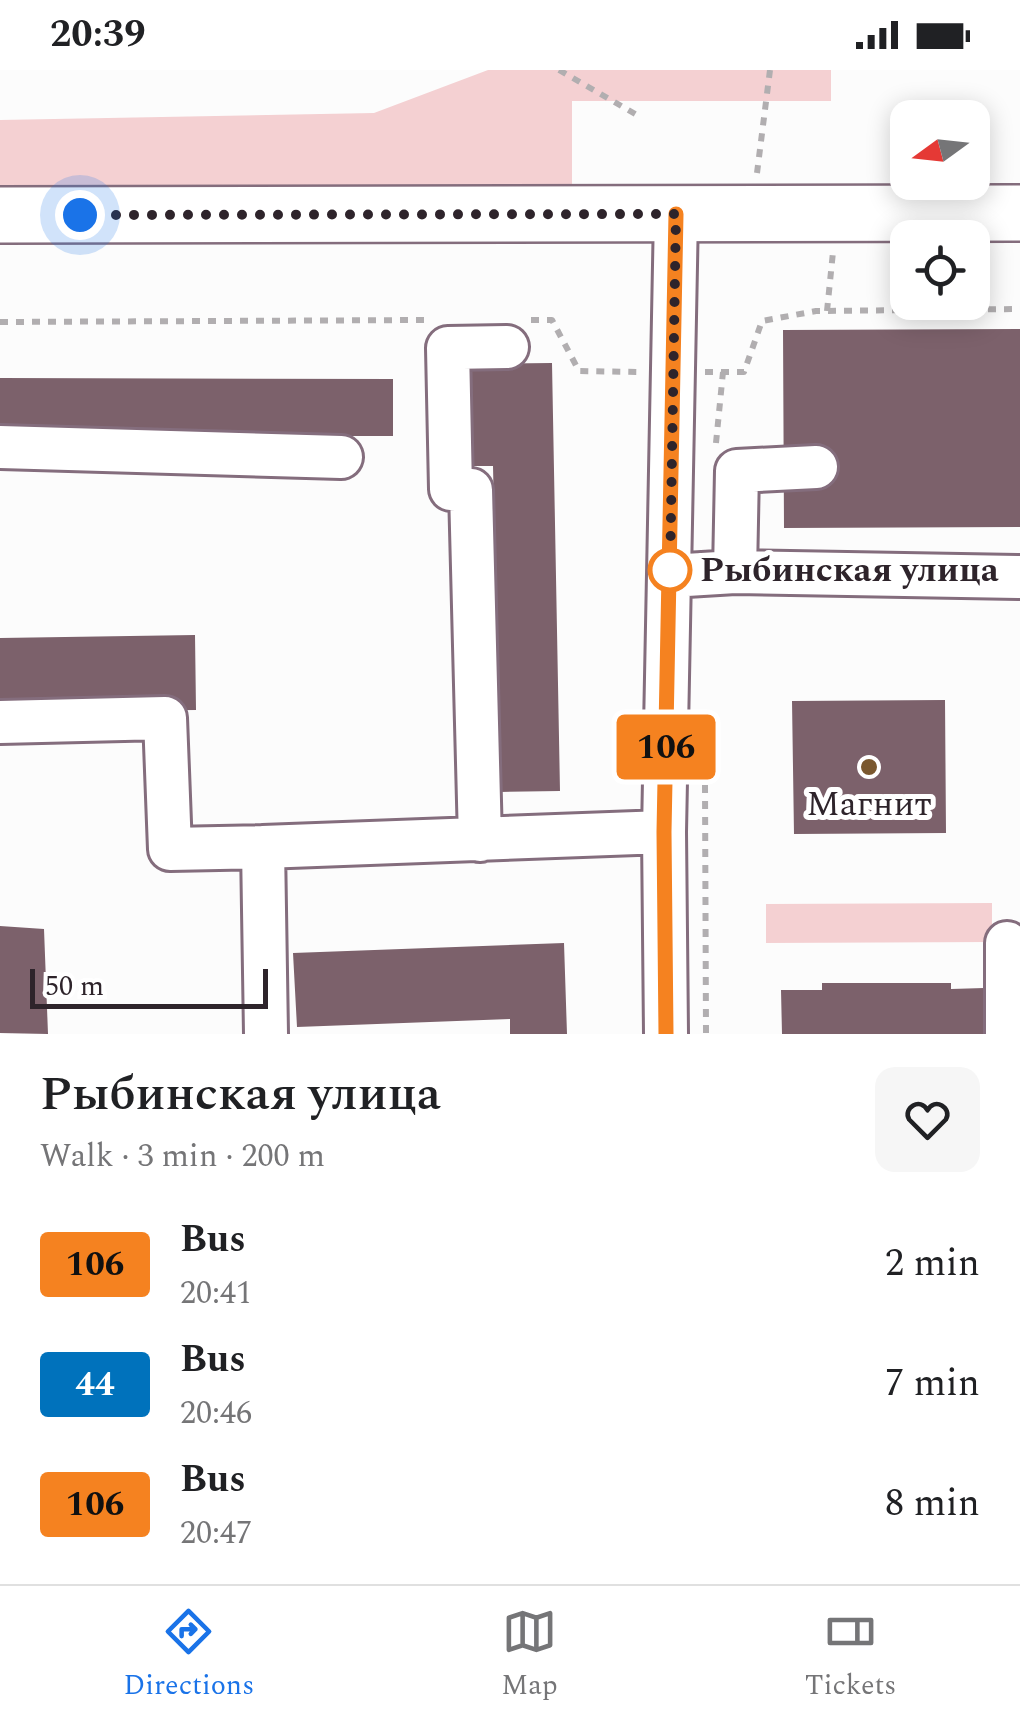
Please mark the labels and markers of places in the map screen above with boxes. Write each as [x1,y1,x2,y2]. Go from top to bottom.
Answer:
place label: Рыбинская улица [700,544,999,597]
marker: Рыбинская улица [649,549,691,591]
marker: Магнит [858,756,880,778]
place label: Магнит [806,778,932,831]

